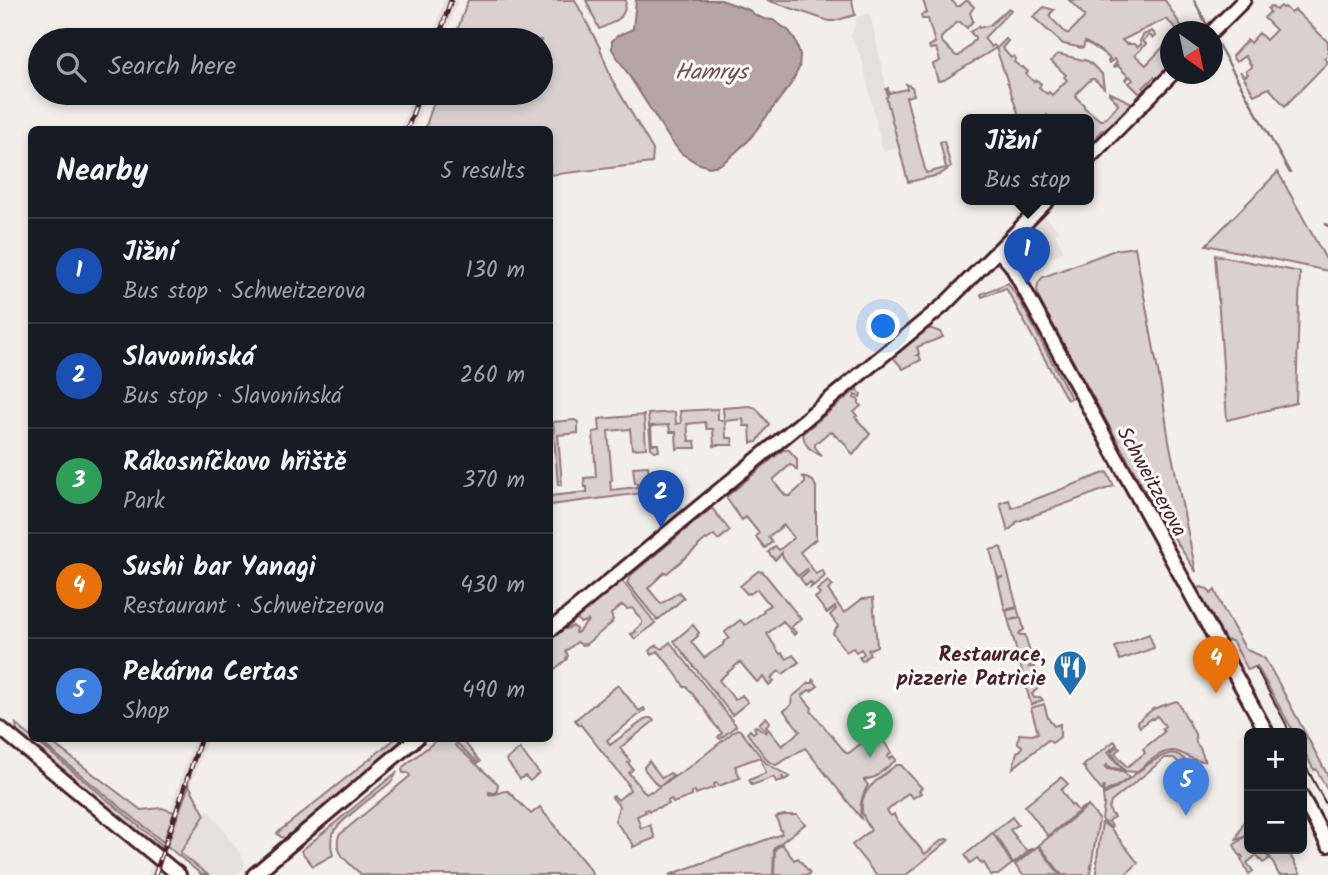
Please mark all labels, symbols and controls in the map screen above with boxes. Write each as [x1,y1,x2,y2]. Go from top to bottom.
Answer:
north arrow [1160,21,1223,84]
search box [28,28,553,105]
text: Search here [108,46,236,88]
icon: search [52,48,90,86]
water label: Hamrys [675,55,750,91]
popup [961,114,1094,205]
text: Jižní [985,121,1038,163]
text: Nearby [56,148,148,196]
text: 5 results [440,154,525,190]
text: Bus stop [985,163,1070,199]
pin: 1 [1004,227,1050,285]
text: Jižní [123,232,176,274]
text: 1 [76,253,82,289]
text: 130 m [466,253,525,289]
text: Bus stop · Schweitzerova [123,274,366,310]
your location [866,309,900,343]
text: Slavonínská [123,337,254,379]
text: 2 [72,358,86,394]
text: 260 m [460,358,525,394]
text: Bus stop · Slavonínská [123,379,342,415]
street label: Schweitzerova [1107,421,1195,543]
text: Rákosníčkovo hřiště [123,442,346,484]
text: 3 [73,463,85,499]
text: 370 m [462,463,525,499]
pin: 2 [638,470,684,528]
text: Park [123,484,165,520]
text: Sushi bar Yanagi [123,547,316,589]
text: 4 [73,568,85,604]
text: 430 m [460,568,525,604]
text: Restaurant · Schweitzerova [123,589,385,625]
pin: 4 [1193,636,1239,694]
place label: Restaurace, pizzerie Patricie [896,639,1046,696]
restaurant icon: Restaurace, pizzerie Patricie [1051,648,1089,697]
text: Pekárna Certas [123,652,299,694]
text: 5 [73,673,85,709]
text: 490 m [462,673,525,709]
text: Shop [123,694,169,730]
pin: 3 [847,700,893,758]
map controls [1244,728,1307,854]
button: + [1244,728,1307,791]
pin: 5 [1163,758,1209,816]
button: − [1244,791,1307,854]

